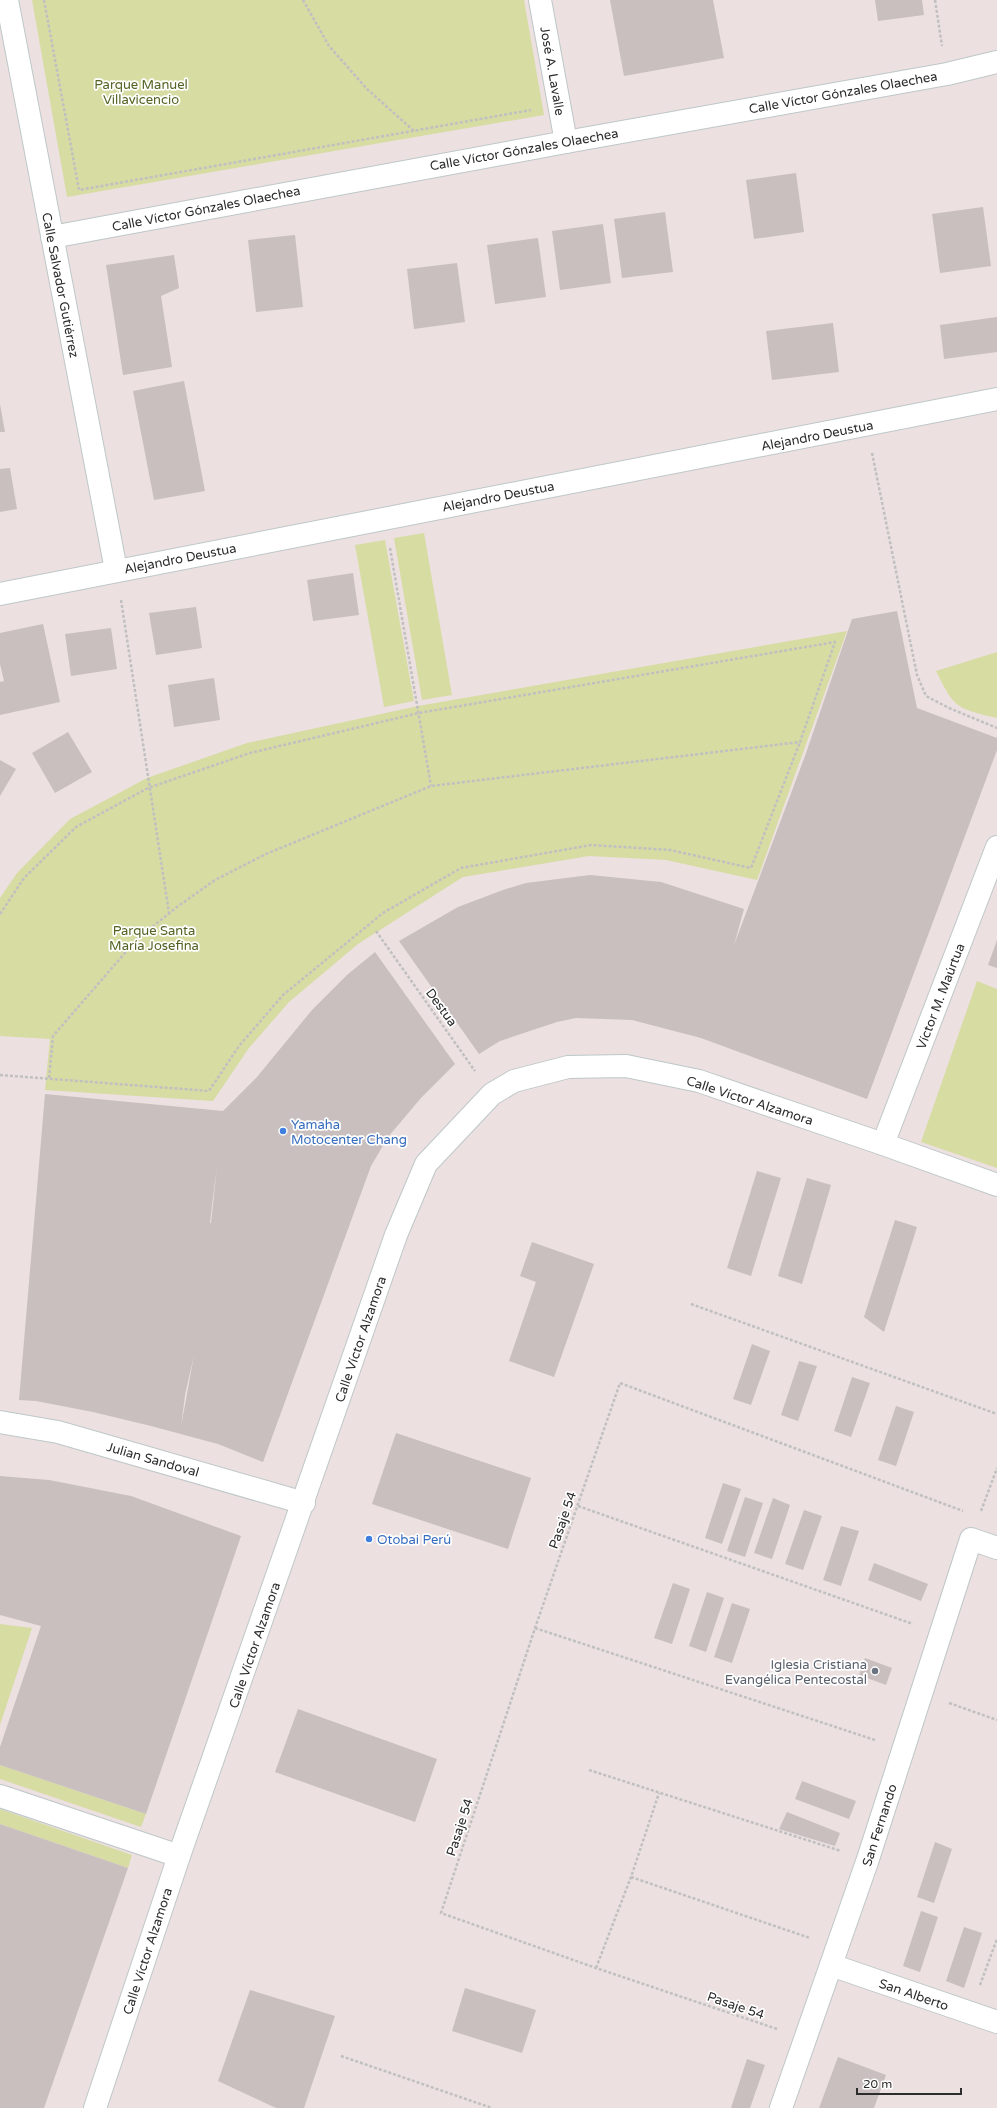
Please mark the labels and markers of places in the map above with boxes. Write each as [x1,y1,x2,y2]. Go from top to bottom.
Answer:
place label: Yamaha Motocenter Chang [291,1117,407,1148]
marker: Yamaha Motocenter Chang [278,1126,288,1136]
place label: Otobai Perú [377,1532,451,1548]
marker: Otobai Perú [364,1534,374,1544]
place label: Iglesia Cristiana Evangélica Pentecostal [725,1657,867,1688]
marker: Iglesia Cristiana Evangélica Pentecostal [870,1666,880,1676]

